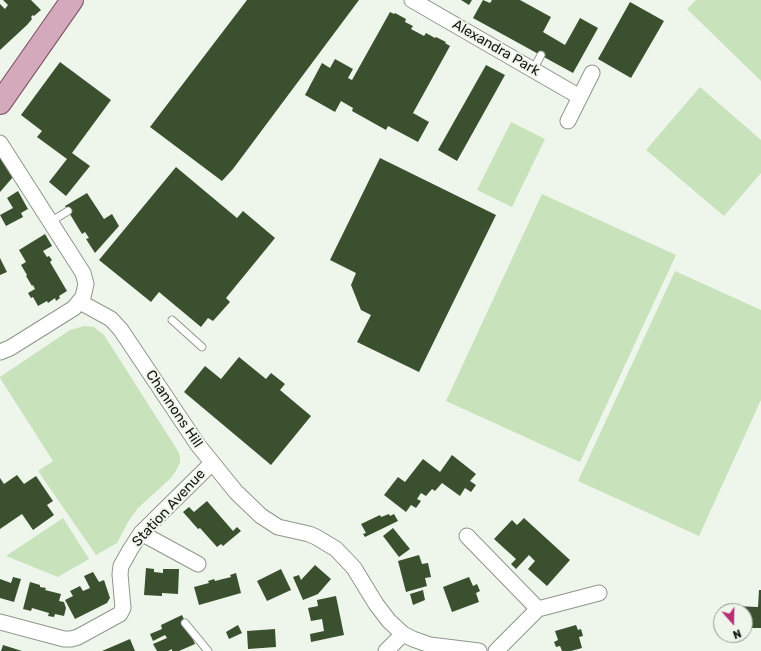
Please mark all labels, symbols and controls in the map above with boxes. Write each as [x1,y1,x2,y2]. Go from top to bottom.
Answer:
street label: Alexandra Park [449,16,543,80]
street label: Channons Hill [142,367,206,451]
street label: Station Avenue [129,466,209,550]
north arrow [713,603,753,643]
text: N [731,626,743,641]

